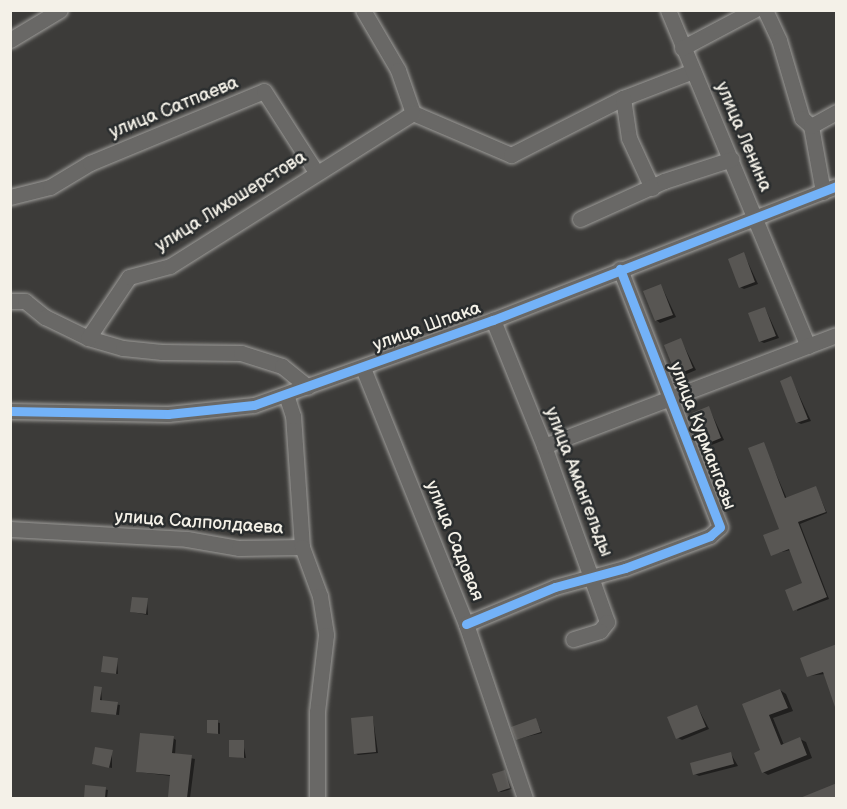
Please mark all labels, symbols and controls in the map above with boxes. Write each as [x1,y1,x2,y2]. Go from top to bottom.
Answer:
street label: улица Сатпаева [106,72,242,144]
street label: улица Ленина [710,79,776,195]
street label: улица Лихошерстова [152,147,310,257]
street label: улица Шпака [370,298,484,356]
street label: улица Курмангазы [664,359,740,513]
street label: улица Амангельды [540,404,616,560]
street label: улица Садовая [420,478,488,604]
street label: улица Салполдаева [114,506,284,540]

